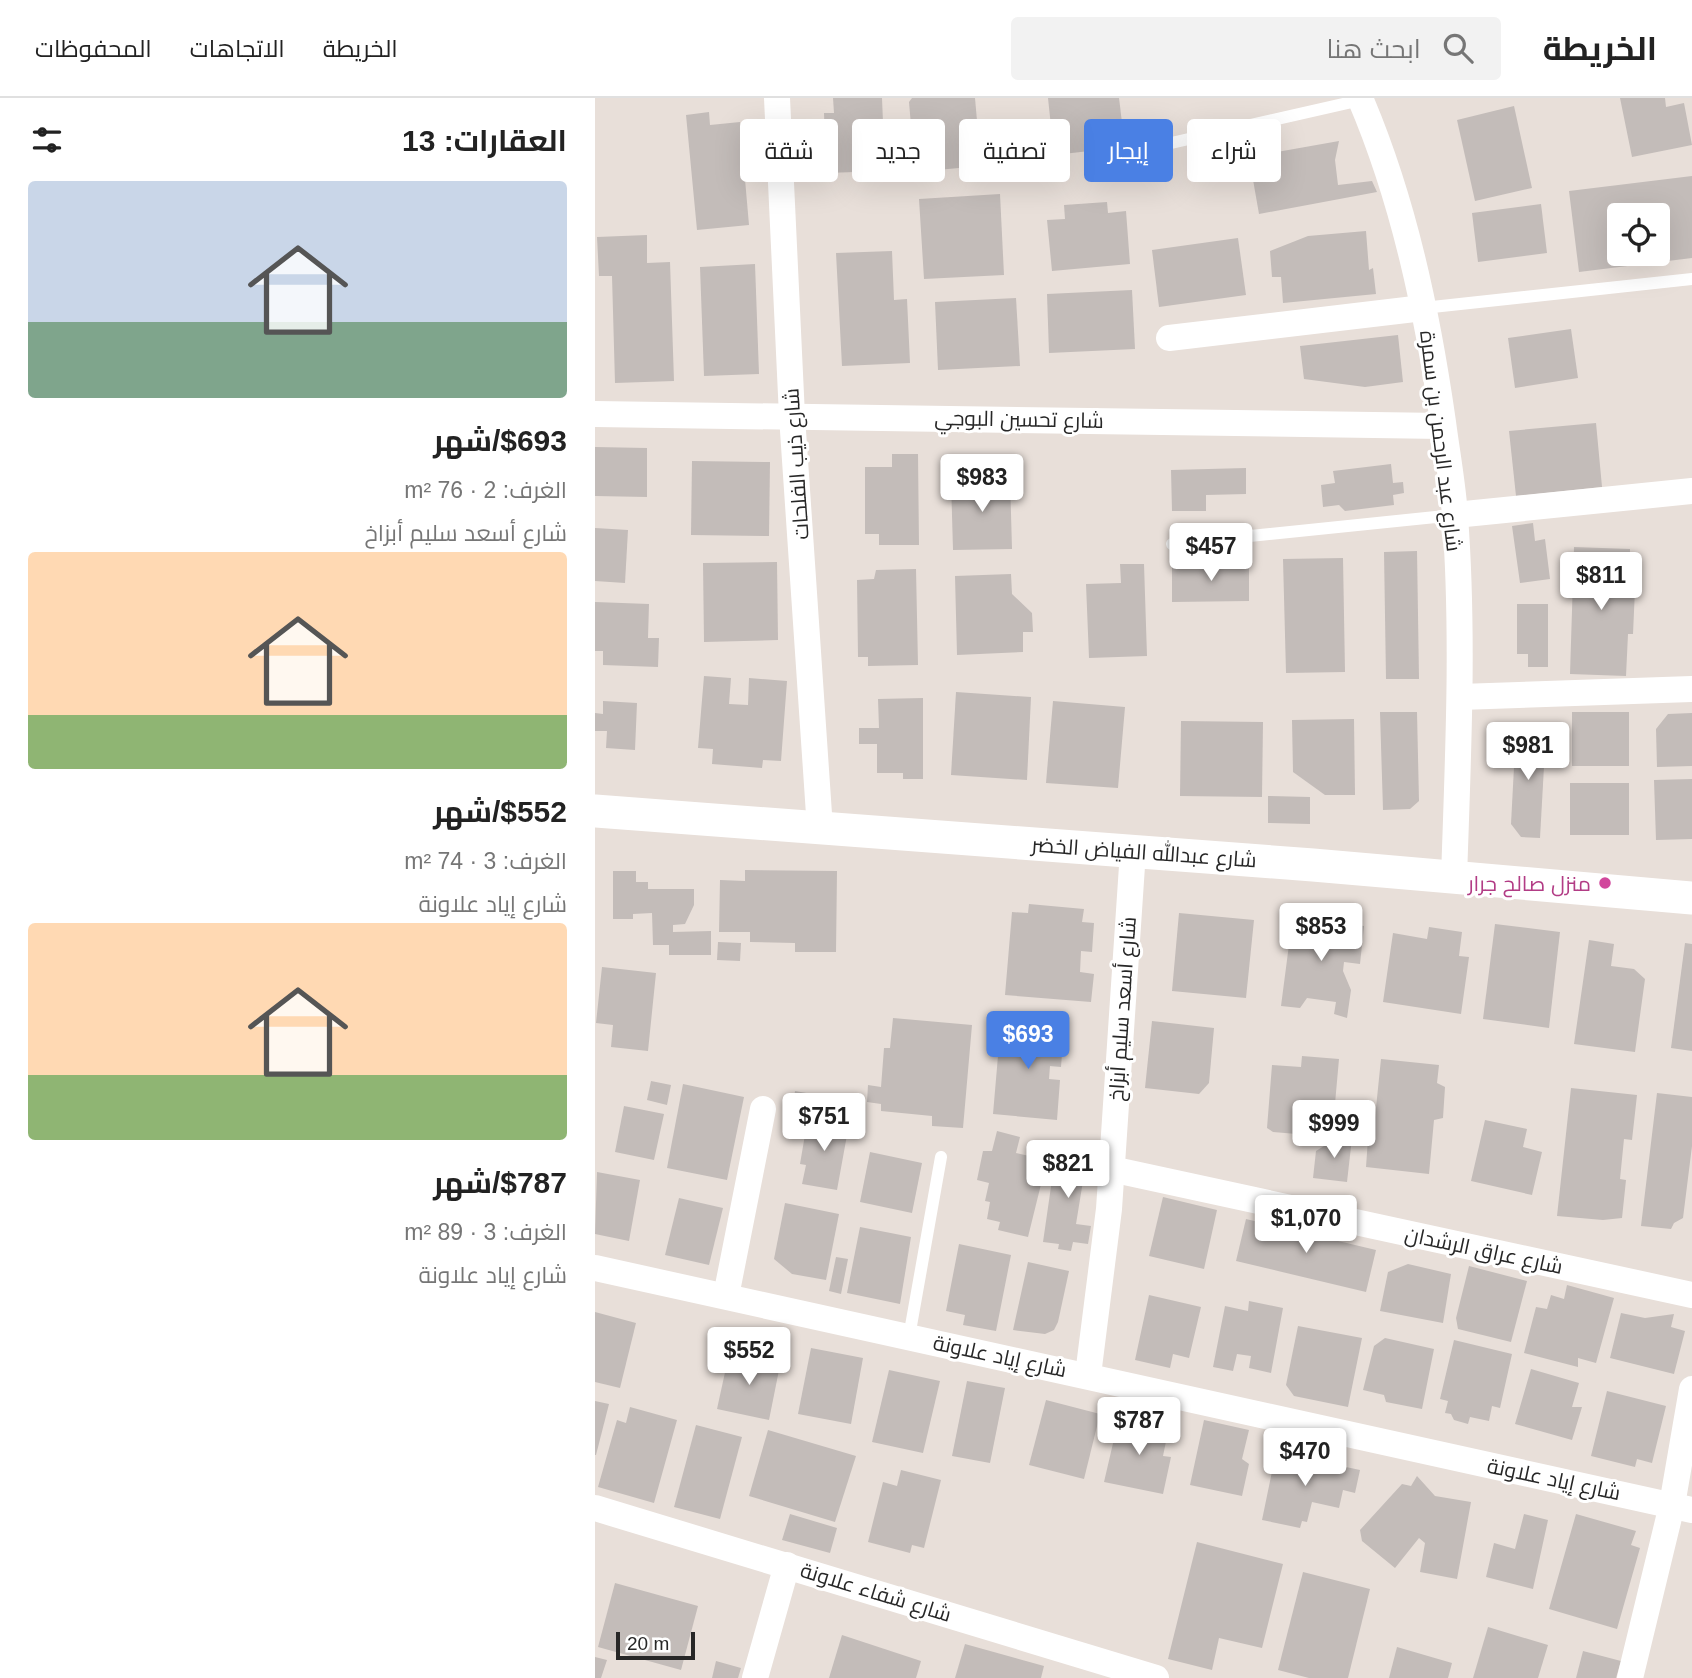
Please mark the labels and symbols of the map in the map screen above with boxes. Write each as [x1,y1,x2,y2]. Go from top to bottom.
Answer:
street label: شارع عبد الرحمن بن سمرة [1413,329,1466,553]
street label: شارع ذيب الفلحات [779,387,816,541]
street label: شارع تحسين البوجي [934,406,1104,437]
pin: $983 [941,454,1023,514]
pin: $457 [1170,524,1252,583]
pin: $811 [1560,552,1642,612]
pin: $981 [1487,722,1569,782]
street label: شارع عبدالله الفياض الخضر [1029,831,1257,874]
place label: منزل صالح جرار [1467,872,1591,898]
marker: منزل صالح جرار [1597,875,1613,891]
pin: $853 [1280,904,1362,963]
street label: شارع أسعد سليم أبزاخ [1103,916,1143,1102]
pin: $693 [987,1012,1069,1071]
pin: $751 [783,1094,865,1153]
pin: $999 [1293,1100,1375,1160]
pin: $821 [1027,1140,1109,1200]
pin: $1,070 [1249,1196,1363,1255]
street label: شارع عراق الرشدان [1402,1222,1565,1281]
pin: $552 [708,1328,790,1387]
street label: شارع إياد علاونة [931,1331,1069,1384]
pin: $787 [1098,1398,1180,1457]
pin: $470 [1264,1428,1346,1488]
street label: شارع إياد علاونة [1485,1454,1623,1507]
street label: شارع شفاء علاونة [797,1558,954,1629]
scale bar [616,1629,695,1661]

